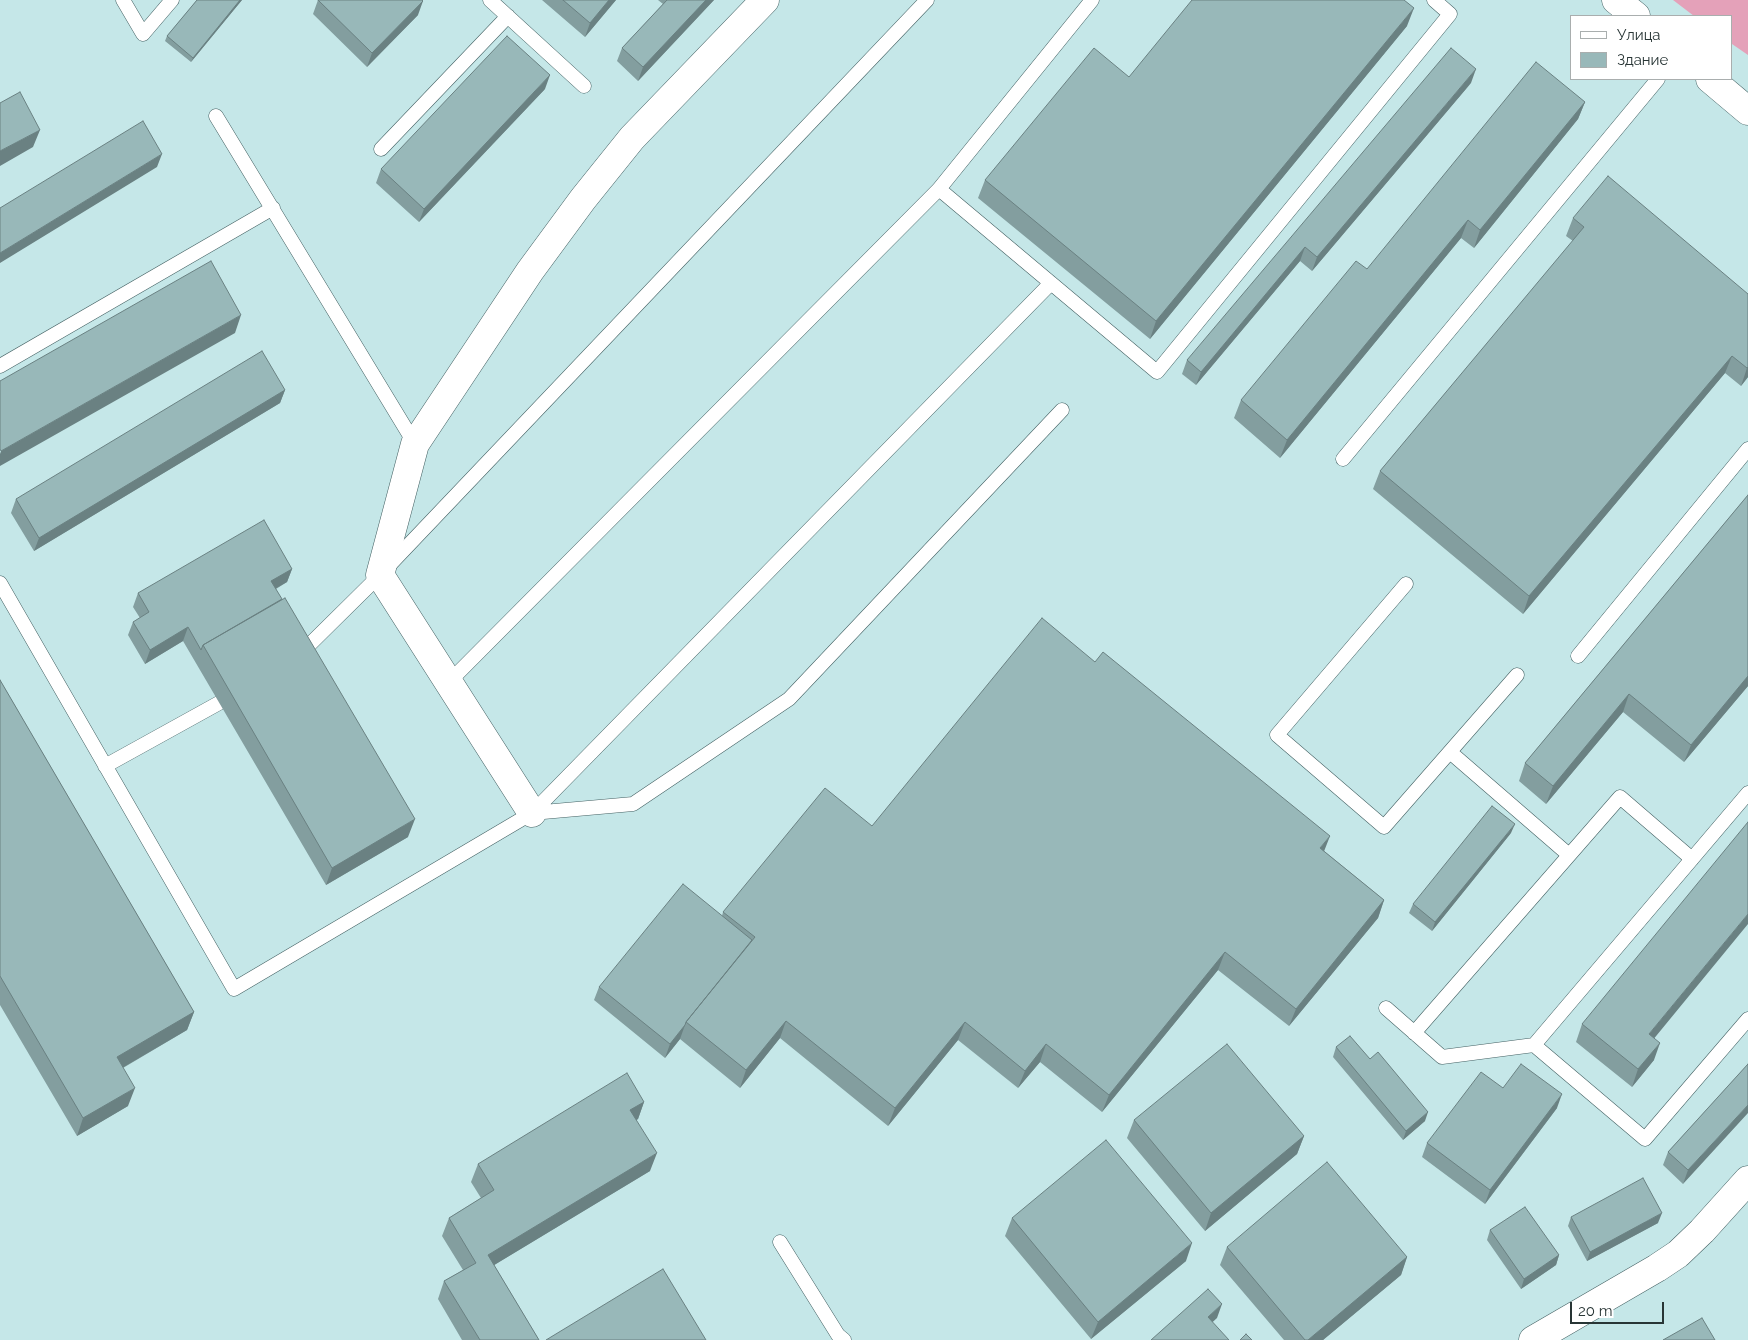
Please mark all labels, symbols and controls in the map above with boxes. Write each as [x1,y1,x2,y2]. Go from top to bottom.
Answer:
legend [1570,15,1733,80]
text: Улица [1617,26,1661,44]
text: Здание [1617,51,1668,69]
scale bar [1573,1292,1667,1324]
text: 20 m [1578,1302,1613,1320]

